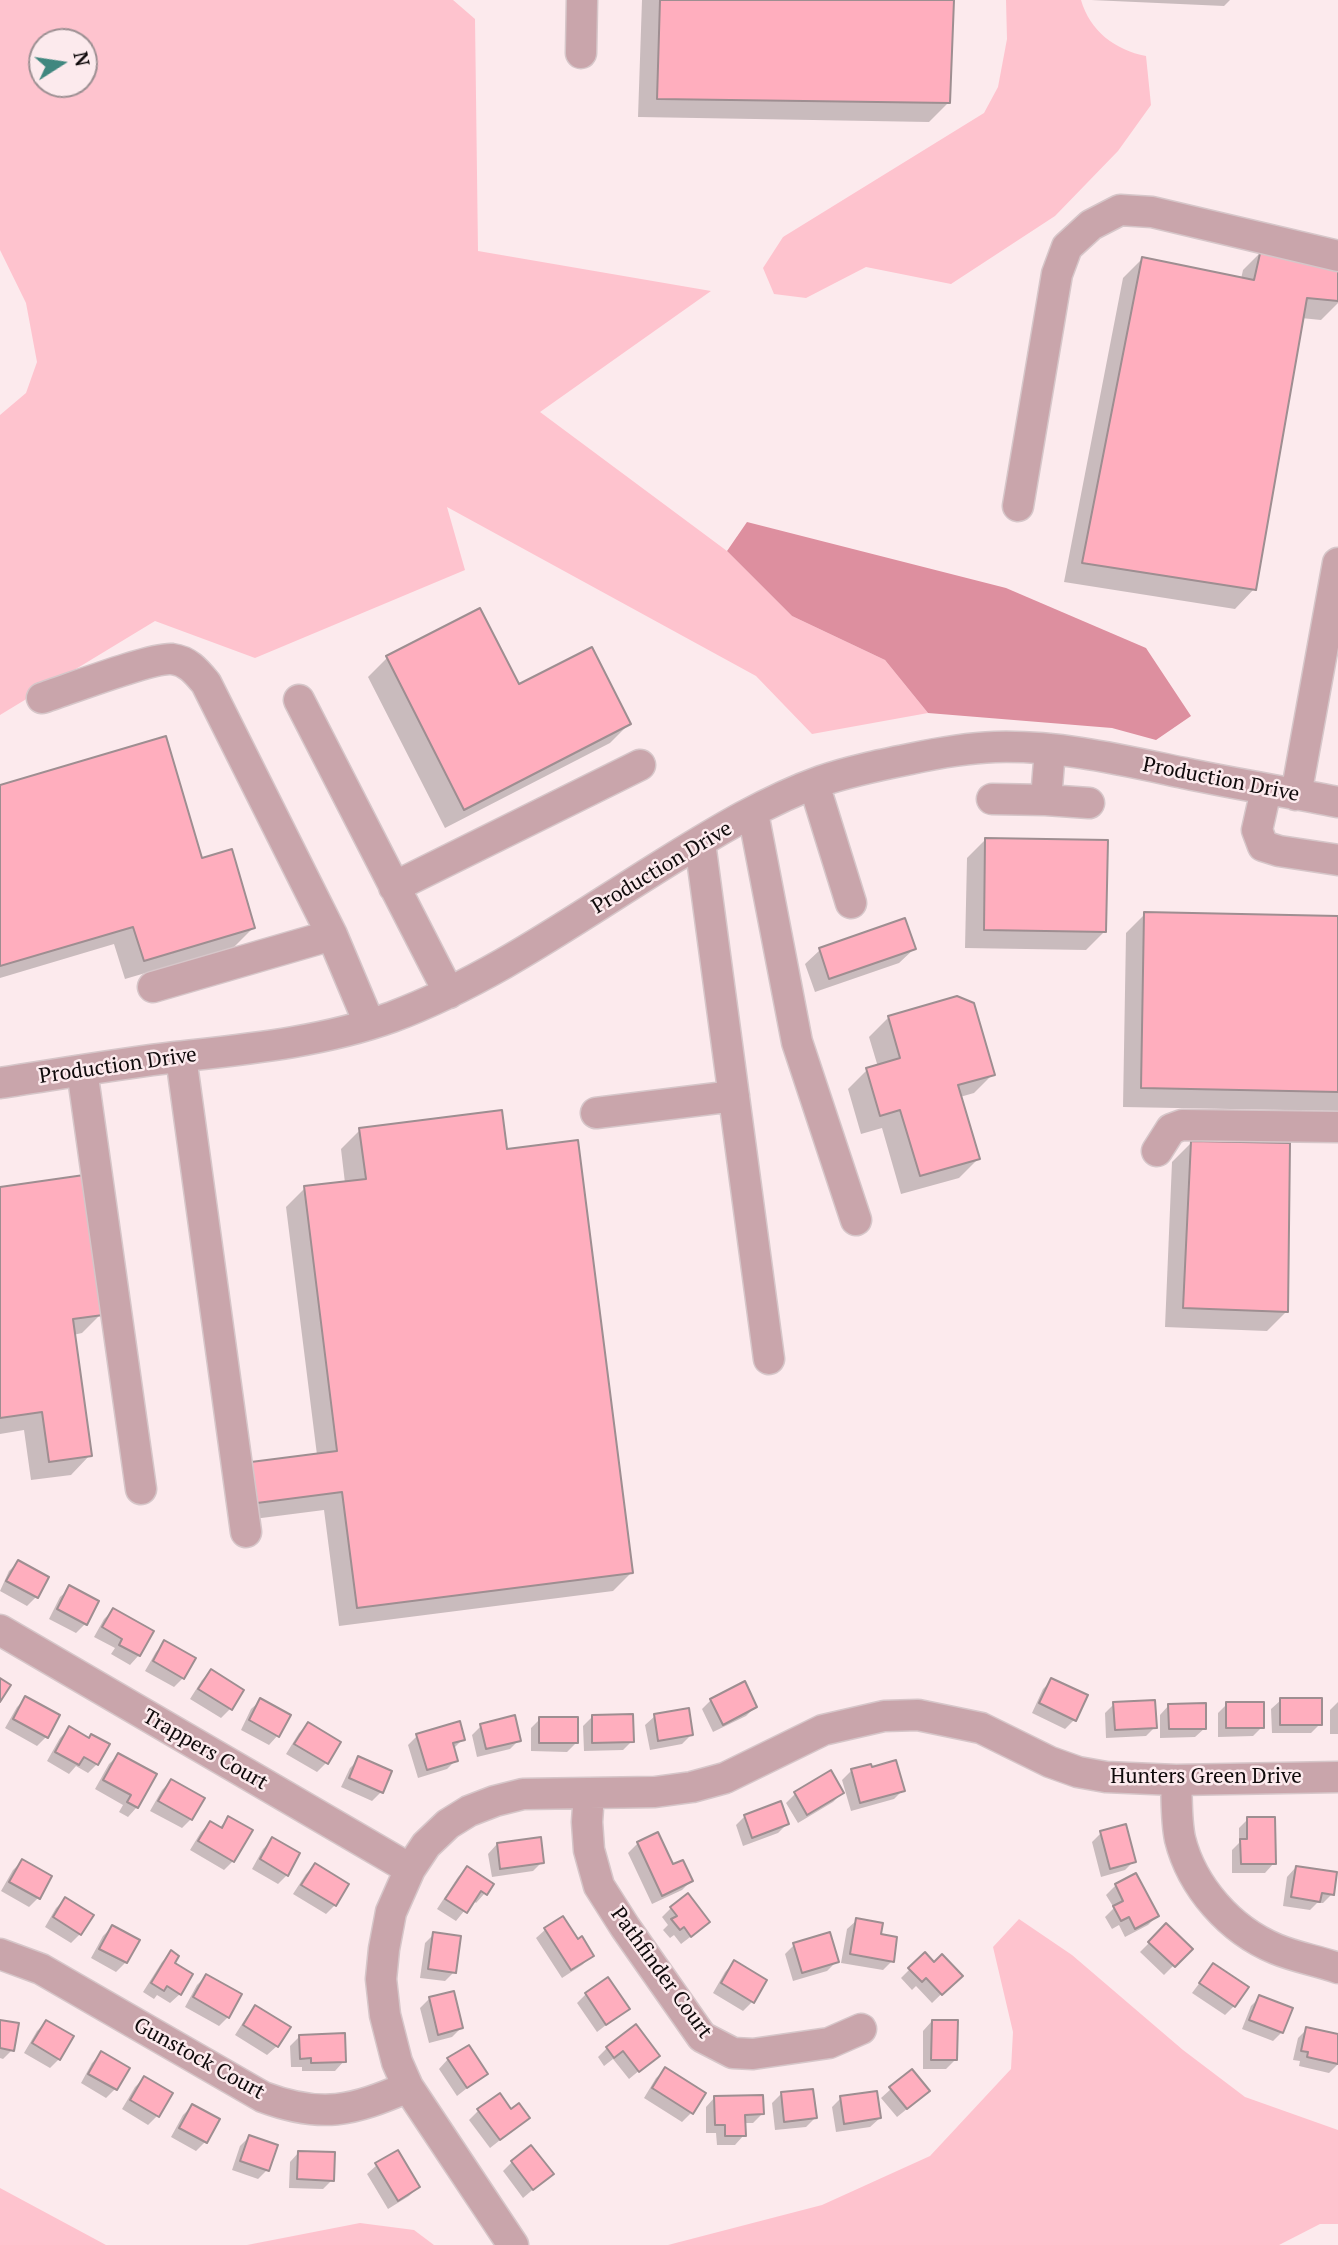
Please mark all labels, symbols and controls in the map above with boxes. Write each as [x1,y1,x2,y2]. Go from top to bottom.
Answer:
north arrow [28,28,98,98]
text: N [68,49,96,69]
street label: Production Drive [1141,752,1301,808]
street label: Production Drive [587,816,737,920]
street label: Production Drive [38,1042,198,1090]
street label: Trappers Court [138,1704,272,1796]
street label: Hunters Green Drive [1110,1764,1302,1790]
street label: Pathfinder Court [605,1902,717,2044]
street label: Gunstock Court [129,2013,269,2105]

